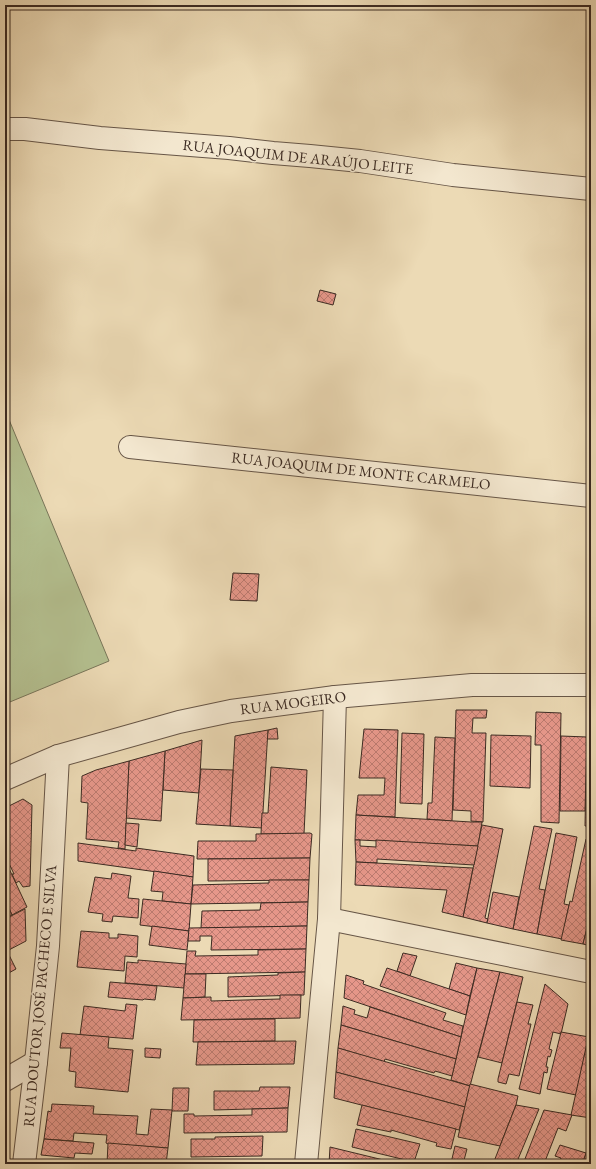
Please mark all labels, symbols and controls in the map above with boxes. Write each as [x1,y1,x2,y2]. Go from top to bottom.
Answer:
street label: RUA JOAQUIM DE ARAÚJO LEITE [182,135,415,178]
street label: RUA JOAQUIM DE MONTE CARMELO [231,447,491,494]
street label: RUA MOGEIRO [239,687,347,718]
street label: RUA DOUTOR JOSÉ PACHECO E SILVA [19,864,60,1128]

